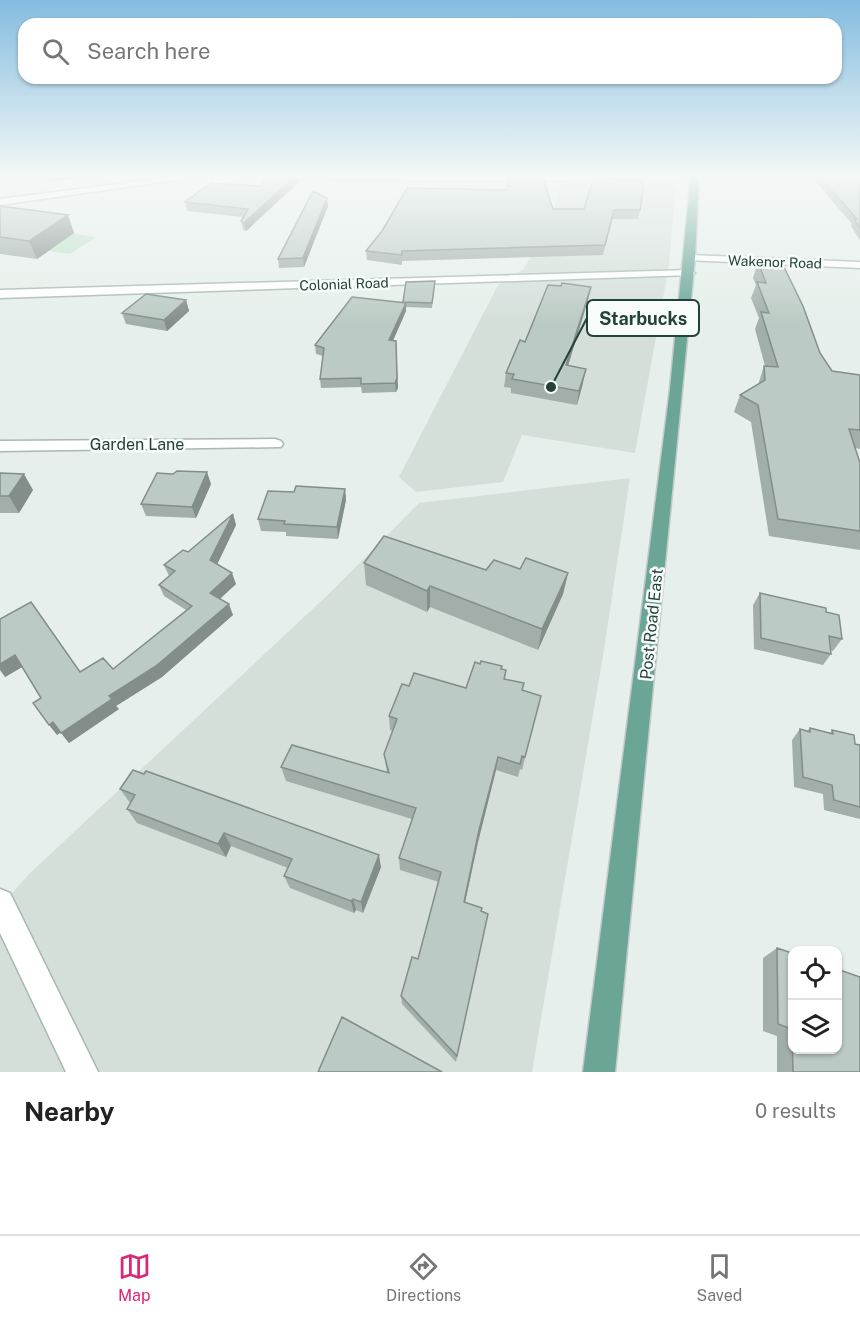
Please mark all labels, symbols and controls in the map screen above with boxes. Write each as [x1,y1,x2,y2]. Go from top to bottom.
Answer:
search box [18,18,842,84]
icon: search [39,35,72,68]
text: Search here [87,38,211,64]
street label: Wakenor Road [728,252,822,272]
street label: Colonial Road [299,274,389,294]
callout: Starbucks [587,300,699,336]
text: Starbucks [599,308,687,329]
street label: Garden Lane [90,435,184,454]
street label: Post Road East [636,568,667,681]
map controls [788,946,842,1054]
button: locate [788,946,842,1000]
button: layers [788,1000,842,1054]
text: Nearby [24,1096,114,1127]
text: 0 results [755,1099,836,1123]
tab: Map [118,1250,151,1305]
tab: Directions [386,1250,461,1305]
tab: Saved [697,1250,742,1305]

